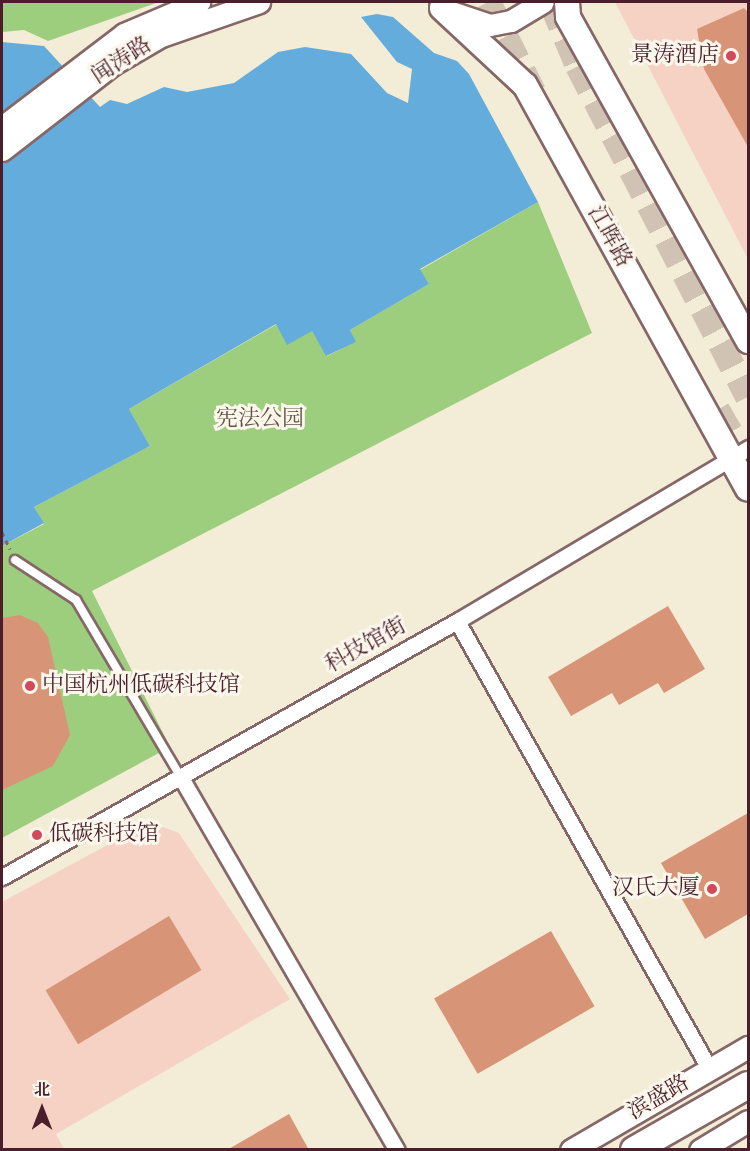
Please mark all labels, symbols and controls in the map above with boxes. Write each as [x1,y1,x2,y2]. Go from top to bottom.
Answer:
street label: 闻涛路 [87,32,157,90]
place label: 景涛酒店 [631,43,719,69]
marker: 景涛酒店 [724,49,738,63]
street label: 江晖路 [581,202,637,272]
park label: 宪法公园 [216,407,304,433]
street label: 科技馆街 [321,613,411,679]
place label: 中国杭州低碳科技馆 [42,673,240,699]
marker: 中国杭州低碳科技馆 [23,679,37,693]
place label: 低碳科技馆 [49,822,159,848]
marker: 低碳科技馆 [30,828,44,842]
place label: 汉氏大厦 [612,876,700,902]
marker: 汉氏大厦 [705,882,719,896]
street label: 滨盛路 [624,1070,694,1126]
north arrow [12,1079,72,1139]
text: 北 [34,1083,50,1099]

